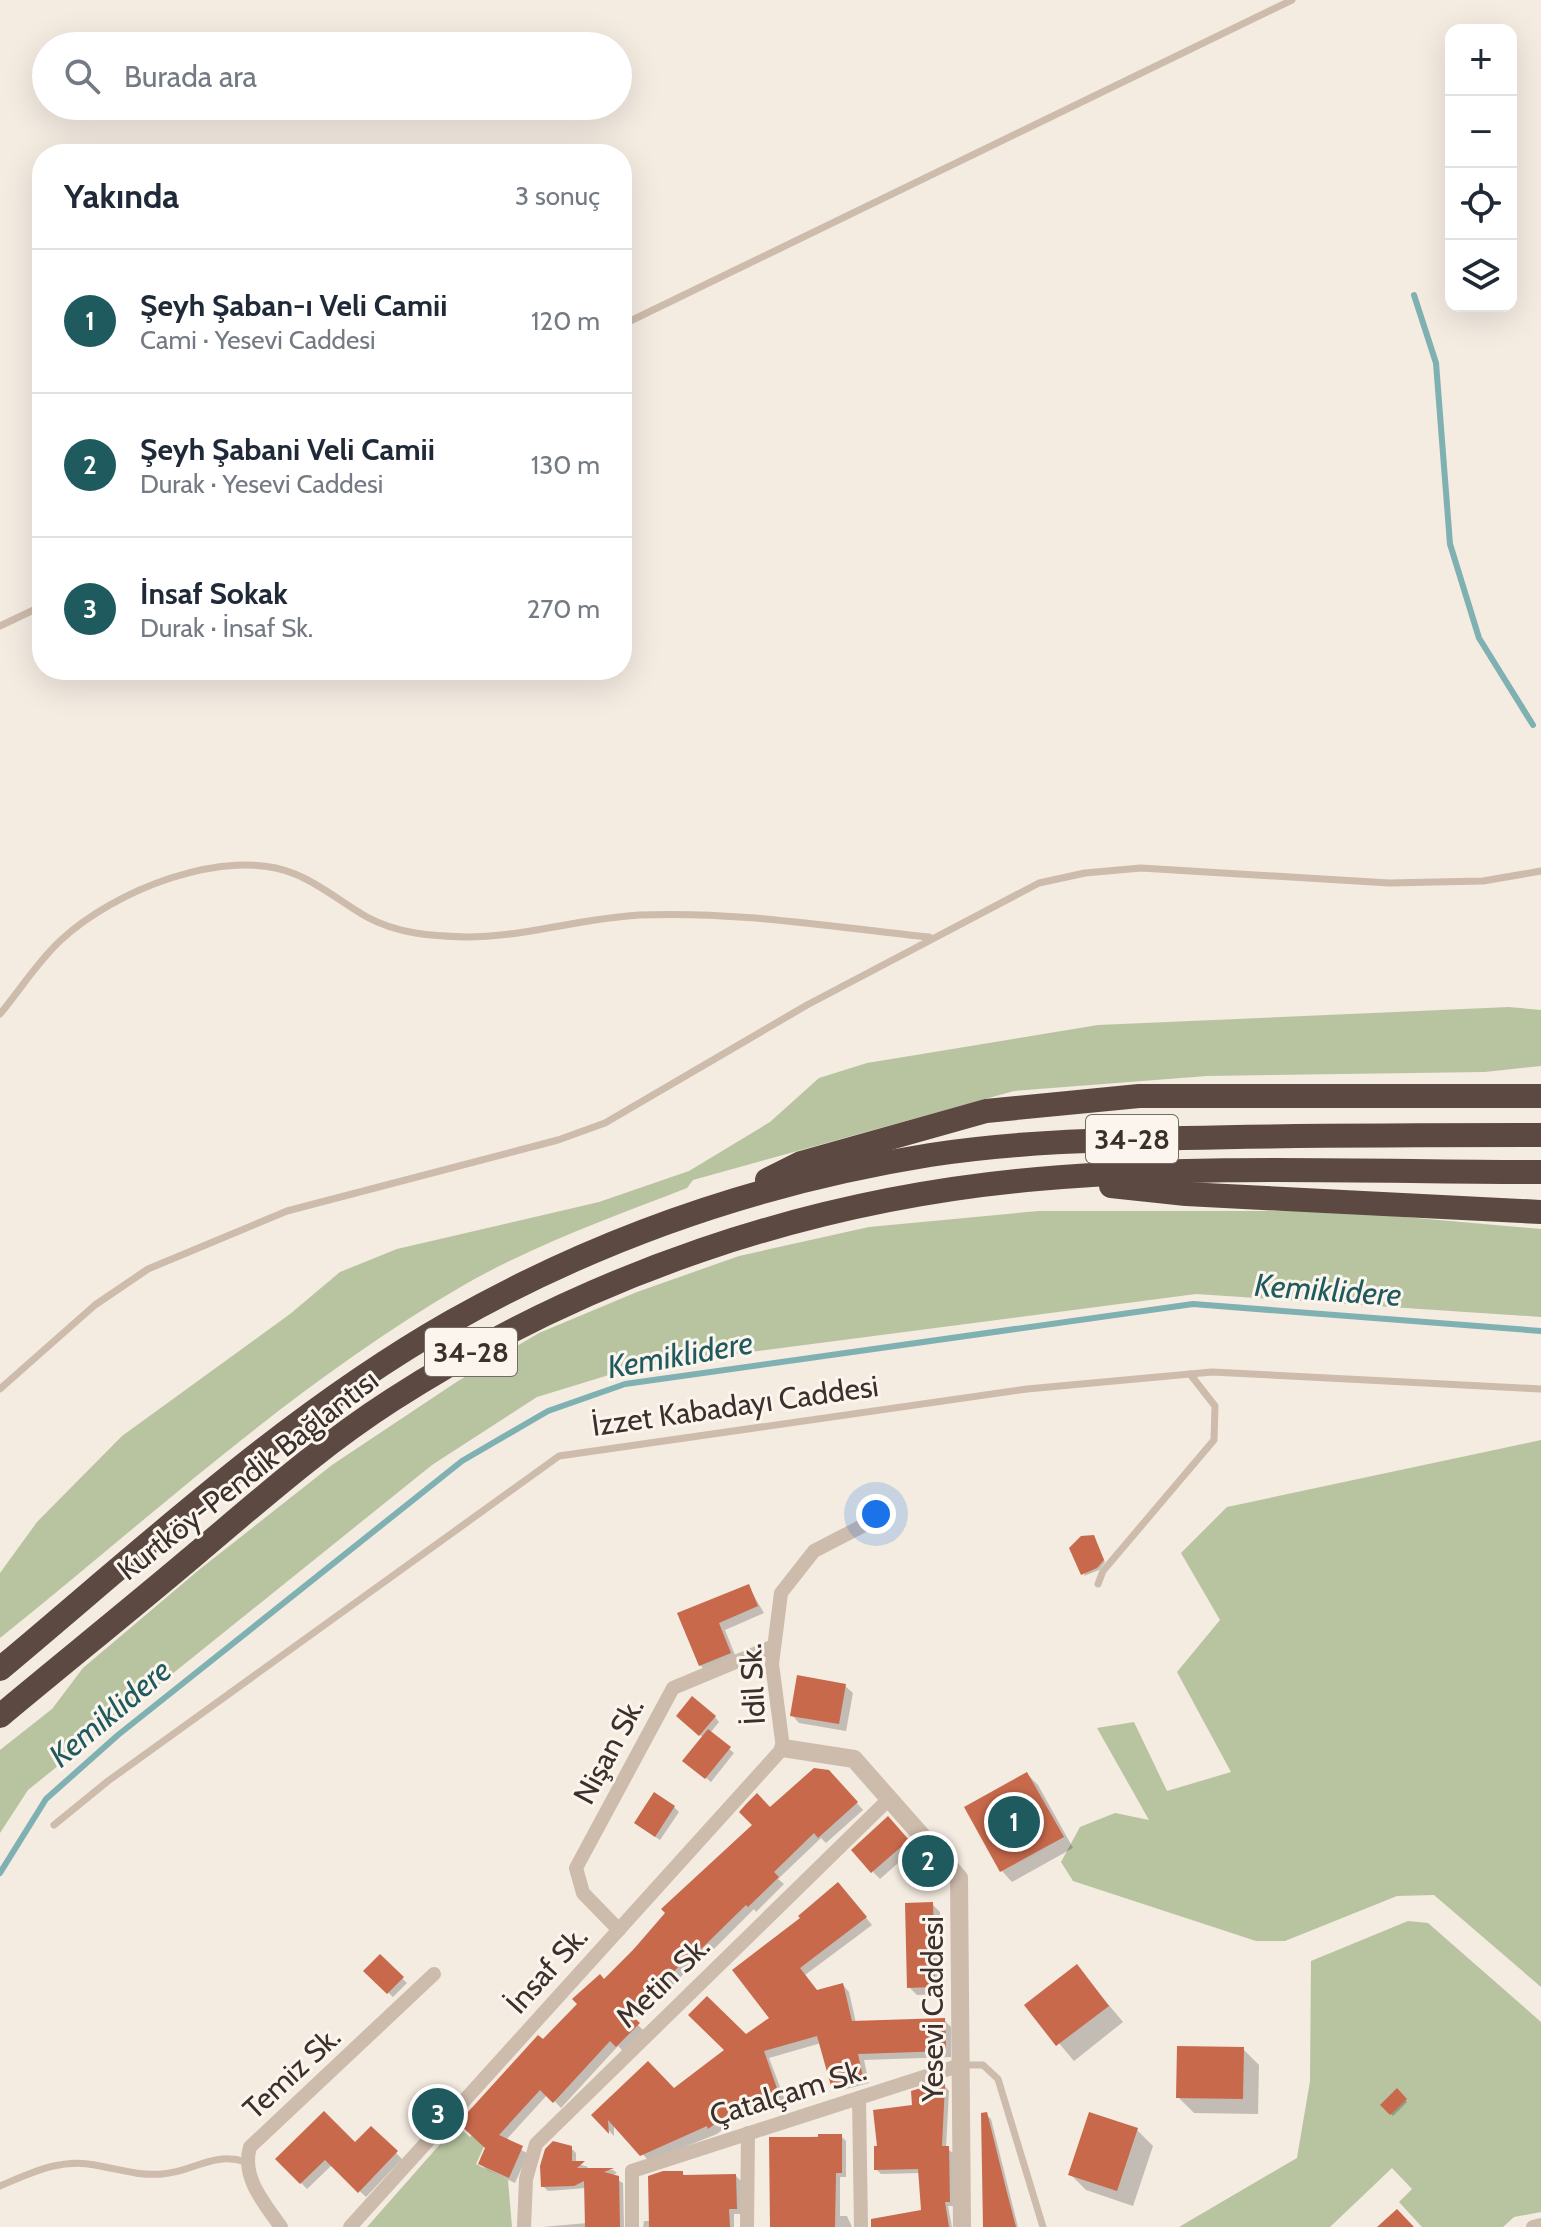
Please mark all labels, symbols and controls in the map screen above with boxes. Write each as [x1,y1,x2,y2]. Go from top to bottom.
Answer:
map controls [1445,24,1517,312]
button: + [1445,24,1517,96]
search box [32,32,632,120]
icon: search [60,54,104,98]
text: Burada ara [124,58,257,95]
button: − [1445,96,1517,168]
button: locate [1445,168,1517,240]
text: Yakında [64,175,179,217]
text: 3 sonuç [515,180,600,212]
button: layers [1445,240,1517,312]
text: Şeyh Şaban-ı Veli Camii [140,287,448,324]
text: 1 [85,305,95,337]
text: 120 m [531,305,600,337]
text: Cami · Yesevi Caddesi [140,324,376,356]
text: Şeyh Şabani Veli Camii [140,431,435,468]
text: 2 [83,449,97,481]
text: 130 m [531,449,600,481]
text: Durak · Yesevi Caddesi [140,468,383,500]
text: İnsaf Sokak [140,575,288,612]
text: 3 [83,593,97,625]
text: 270 m [527,593,600,625]
text: Durak · İnsaf Sk. [140,612,313,644]
road number: 34-28 [1086,1115,1178,1163]
water label: Kemiklidere [1253,1265,1403,1314]
water label: Kemiklidere [604,1323,756,1386]
road number: 34-28 [425,1328,517,1376]
street label: Kurtköy-Pendik Bağlantısı [110,1361,386,1588]
street label: İzzet Kabadayı Caddesi [589,1367,881,1444]
your location [856,1494,896,1534]
street label: İdil Sk. [732,1642,773,1726]
water label: Kemiklidere [41,1650,179,1775]
street label: Nişan Sk. [565,1691,652,1810]
pin: 1 [988,1792,1040,1852]
pin: 2 [902,1831,954,1891]
street label: Yesevi Caddesi [914,1916,951,2103]
street label: İnsaf Sk. [498,1918,595,2021]
street label: Metin Sk. [608,1928,717,2035]
street label: Temiz Sk. [235,2018,348,2127]
street label: Çatalçam Sk. [705,2051,871,2134]
pin: 3 [412,2084,464,2144]

